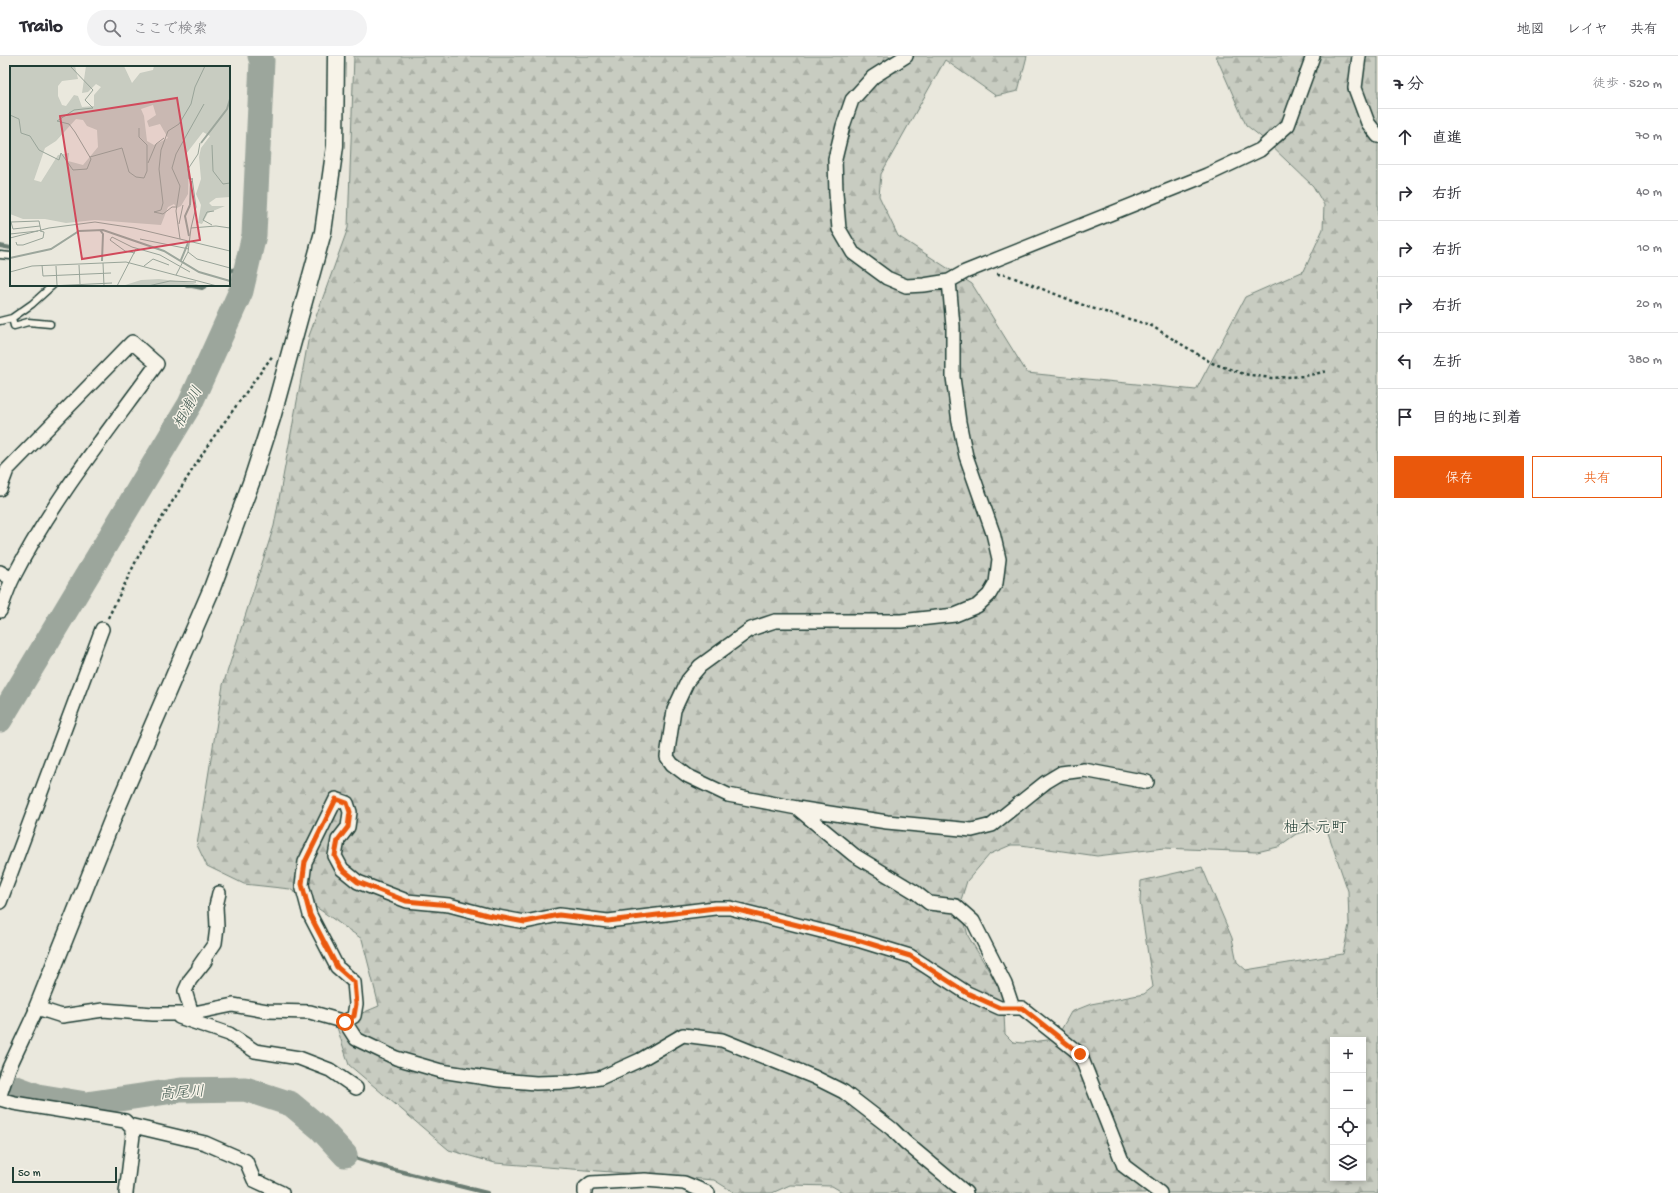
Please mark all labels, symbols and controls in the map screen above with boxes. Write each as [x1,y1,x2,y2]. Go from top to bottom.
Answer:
search box [87,10,367,46]
text: Trailo [20,16,63,39]
icon: search [101,17,123,39]
text: ここで検索 [133,21,208,39]
text: 地図 [1517,22,1545,39]
text: レイヤ [1567,22,1608,39]
text: 共有 [1630,22,1658,39]
inset map [10,66,230,286]
text: 7 分 [1394,76,1424,96]
text: 徒歩 · 520 m [1593,77,1662,92]
icon: ahead [1394,126,1416,148]
text: 70 m [1636,129,1662,144]
text: 直進 [1432,130,1462,148]
icon: right [1394,182,1416,204]
text: 40 m [1636,185,1662,200]
text: 右折 [1432,186,1462,204]
icon: right [1394,238,1416,260]
text: 10 m [1637,241,1662,256]
text: 右折 [1432,242,1462,260]
icon: right [1394,294,1416,316]
text: 20 m [1636,297,1662,312]
text: 右折 [1432,298,1462,316]
icon: left [1394,350,1416,372]
text: 380 m [1628,353,1662,368]
text: 左折 [1432,354,1462,372]
water label: 相浦川 [170,384,207,432]
icon: arrive [1394,406,1416,428]
text: 目的地に到着 [1432,410,1522,428]
button: 保存 [1394,456,1524,498]
button: 共有 [1532,456,1662,498]
district label: 柚木元町 [1283,819,1347,839]
route start [336,1013,354,1031]
map controls [1330,1037,1366,1181]
button: + [1330,1037,1366,1073]
route end [1071,1045,1089,1063]
button: − [1330,1073,1366,1109]
water label: 高尾川 [159,1082,205,1105]
button: locate [1330,1109,1366,1145]
button: layers [1330,1145,1366,1181]
scale bar [12,1165,117,1184]
text: 50 m [18,1168,40,1180]

